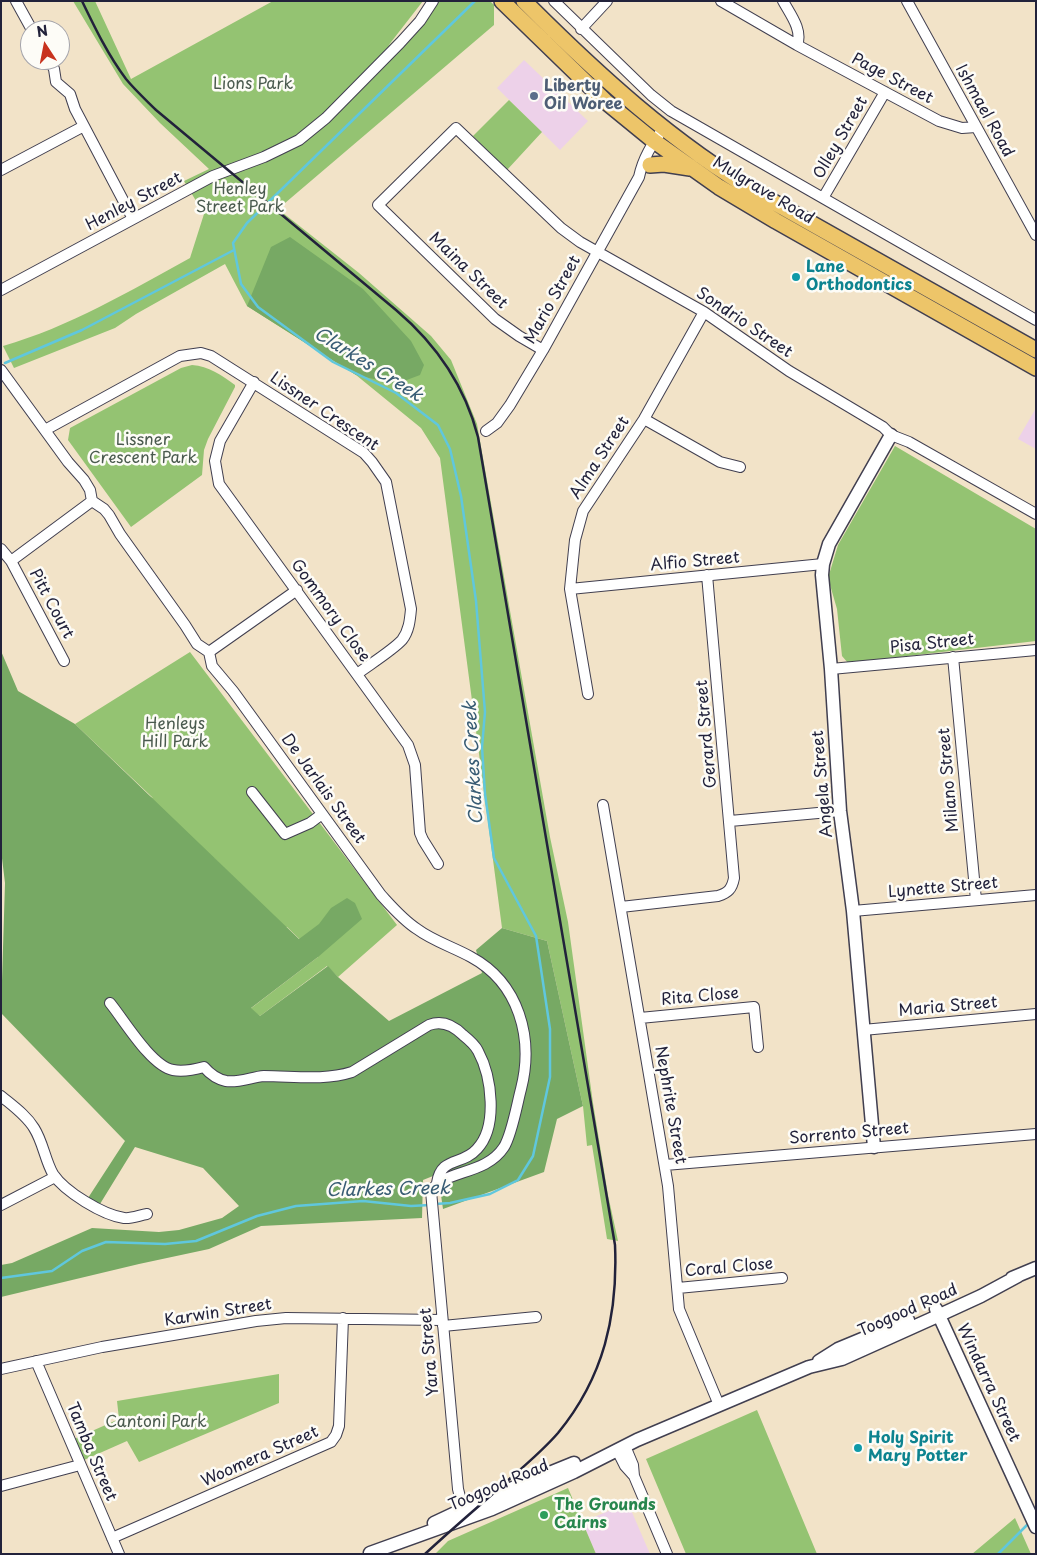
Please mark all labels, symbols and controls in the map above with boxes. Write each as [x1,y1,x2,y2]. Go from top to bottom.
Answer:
text: N [35,19,50,42]
north arrow [20,20,70,70]
street label: Page Street [848,50,936,108]
street label: Ishmael Road [951,61,1017,161]
park label: Lions Park [213,75,293,95]
place label: Liberty Oil Woree [544,77,623,115]
marker: Liberty Oil Woree [528,90,540,102]
street label: Olley Street [810,93,872,183]
street label: Mulgrave Road [709,153,817,229]
street label: Henley Street [83,169,185,235]
park label: Henley Street Park [196,180,284,218]
street label: Maina Street [425,229,511,313]
street label: Mario Street [521,252,585,348]
place label: Lane Orthodontics [806,258,912,296]
marker: Lane Orthodontics [790,271,802,283]
street label: Sondrio Street [692,284,796,362]
water label: Clarkes Creek [310,323,426,407]
street label: Lissner Crescent [266,369,382,455]
street label: Alma Street [566,413,634,503]
park label: Lissner Crescent Park [89,431,197,469]
street label: Alfio Street [649,549,741,575]
street label: Gommory Close [286,556,374,666]
street label: Pitt Court [25,566,77,642]
street label: Pisa Street [889,630,975,658]
street label: Gerard Street [693,679,721,789]
water label: Clarkes Creek [460,701,488,825]
park label: Henleys Hill Park [142,715,208,753]
street label: Milano Street [935,727,963,833]
street label: De Jarlais Street [277,730,369,848]
street label: Angela Street [809,730,837,838]
street label: Lynette Street [887,874,999,902]
street label: Rita Close [660,984,740,1010]
street label: Maria Street [898,993,998,1021]
street label: Nephrite Street [650,1045,690,1165]
street label: Sorrento Street [788,1119,910,1149]
water label: Clarkes Creek [326,1178,450,1202]
street label: Coral Close [684,1255,774,1281]
street label: Toogood Road [855,1281,961,1341]
street label: Karwin Street [163,1295,273,1331]
street label: Yara Street [417,1307,443,1397]
street label: Windarra Street [952,1321,1024,1445]
street label: Tamba Street [62,1400,120,1504]
park label: Cantoni Park [105,1413,207,1433]
street label: Woomera Street [198,1423,322,1491]
place label: Holy Spirit Mary Potter [868,1429,967,1467]
marker: Holy Spirit Mary Potter [852,1442,864,1454]
street label: Toogood Road [446,1456,552,1516]
place label: The Grounds Cairns [554,1496,656,1534]
marker: The Grounds Cairns [538,1509,550,1521]

